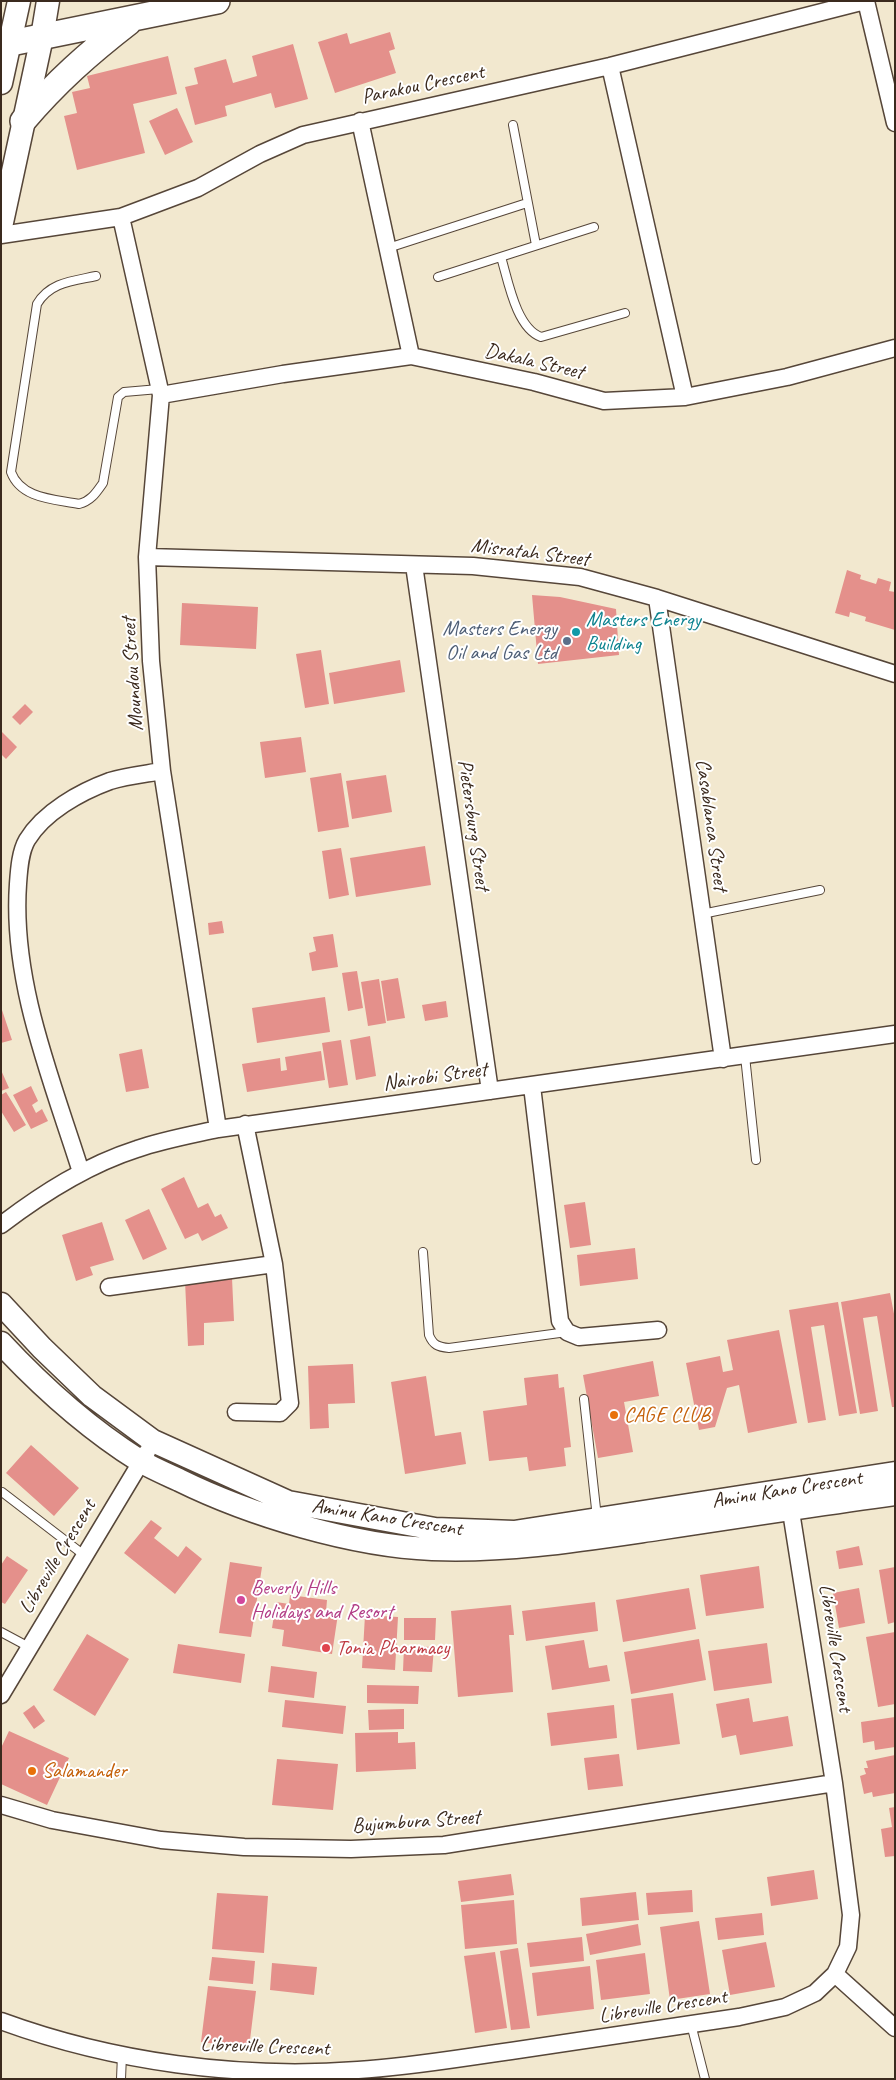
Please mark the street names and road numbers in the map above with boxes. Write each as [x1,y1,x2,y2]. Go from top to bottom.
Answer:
street label: Parakou Crescent [359,60,487,110]
street label: Dakala Street [482,338,586,386]
street label: Misratah Street [470,533,590,573]
street label: Moundou Street [116,616,150,732]
street label: Pietersburg Street [451,758,495,892]
street label: Casablanca Street [689,758,733,892]
street label: Nairobi Street [381,1057,489,1097]
street label: Aminu Kano Crescent [710,1466,864,1514]
street label: Aminu Kano Crescent [310,1494,464,1542]
street label: Libreville Crescent [14,1495,102,1619]
street label: Libreville Crescent [812,1582,858,1714]
street label: Bujumbura Street [351,1805,481,1839]
street label: Libreville Crescent [597,1984,729,2030]
street label: Libreville Crescent [200,2032,330,2062]

